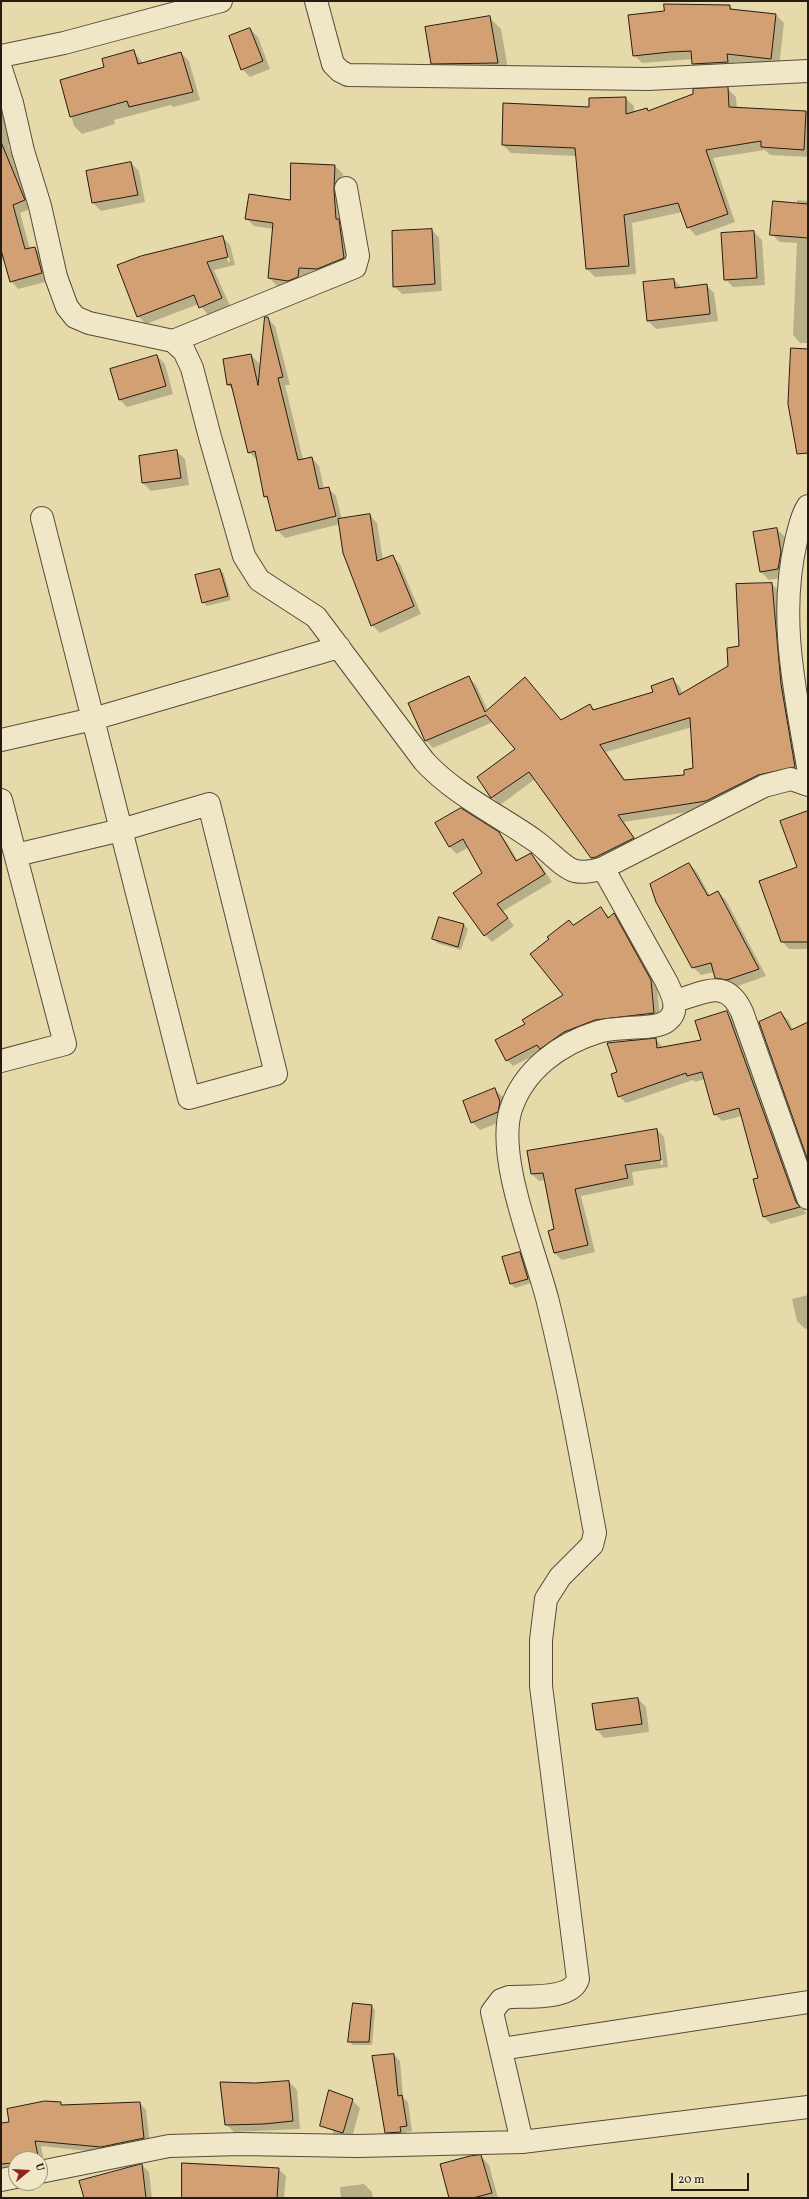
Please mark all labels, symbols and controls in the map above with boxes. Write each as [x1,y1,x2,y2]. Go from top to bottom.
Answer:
north arrow [8,2151,48,2191]
text: U [31,2162,47,2173]
scale bar [673,2165,751,2191]
text: 20 m [678,2172,705,2188]

